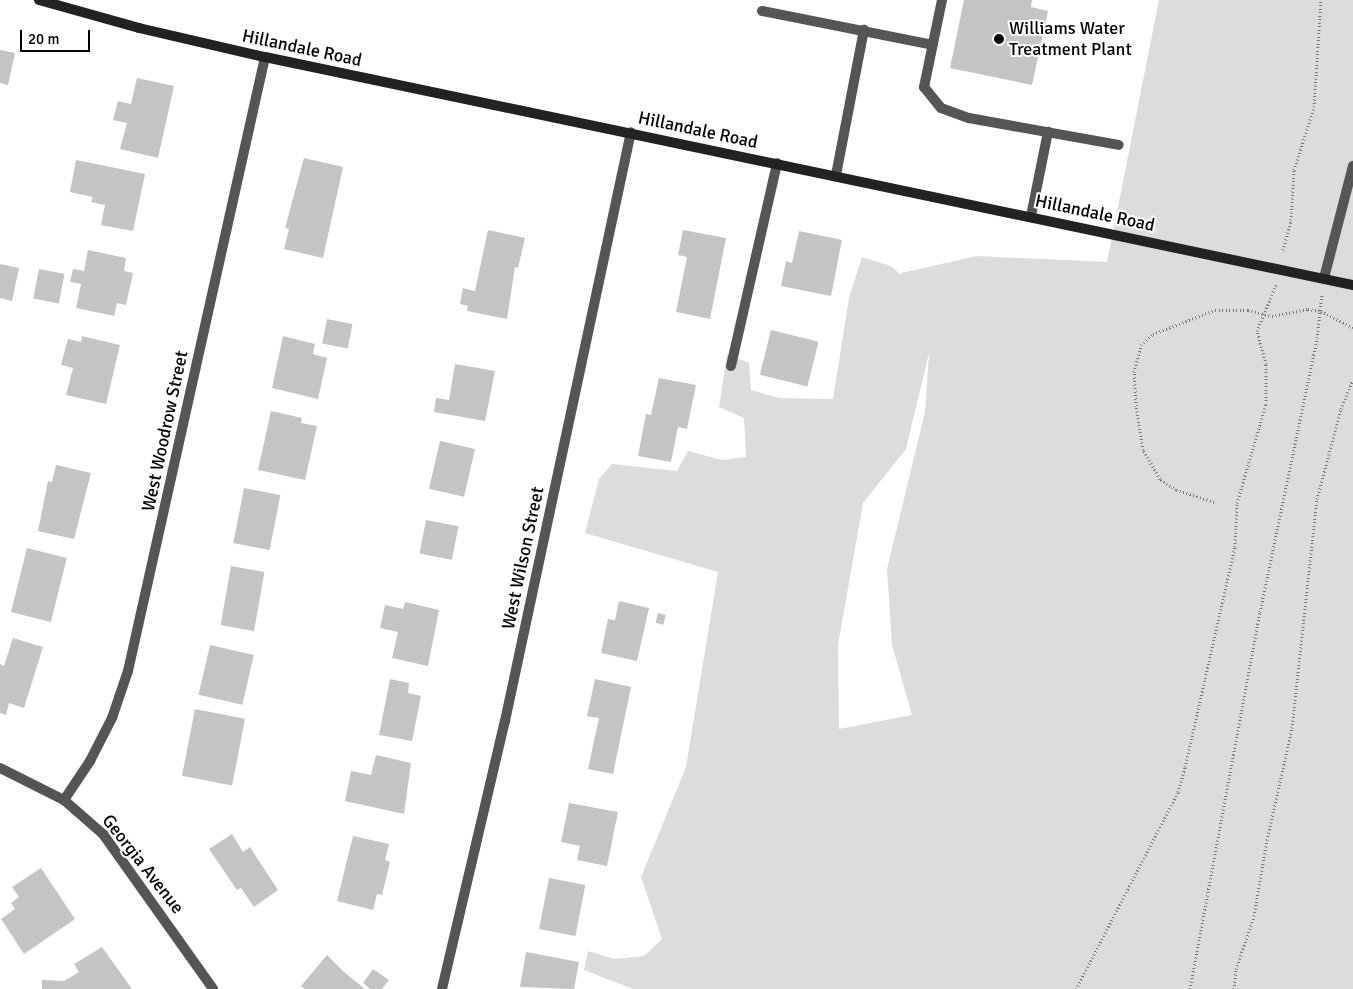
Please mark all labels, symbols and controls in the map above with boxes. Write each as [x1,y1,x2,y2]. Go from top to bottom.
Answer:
place label: Williams Water Treatment Plant [1009,18,1132,60]
scale bar [22,20,92,52]
street label: Hillandale Road [240,25,364,71]
text: 20 m [28,30,59,48]
marker: Williams Water Treatment Plant [993,33,1005,45]
street label: Hillandale Road [636,107,760,153]
street label: Hillandale Road [1033,190,1157,236]
street label: West Woodrow Street [137,349,193,513]
street label: West Wilson Street [497,485,549,631]
street label: Georgia Avenue [98,810,188,918]

